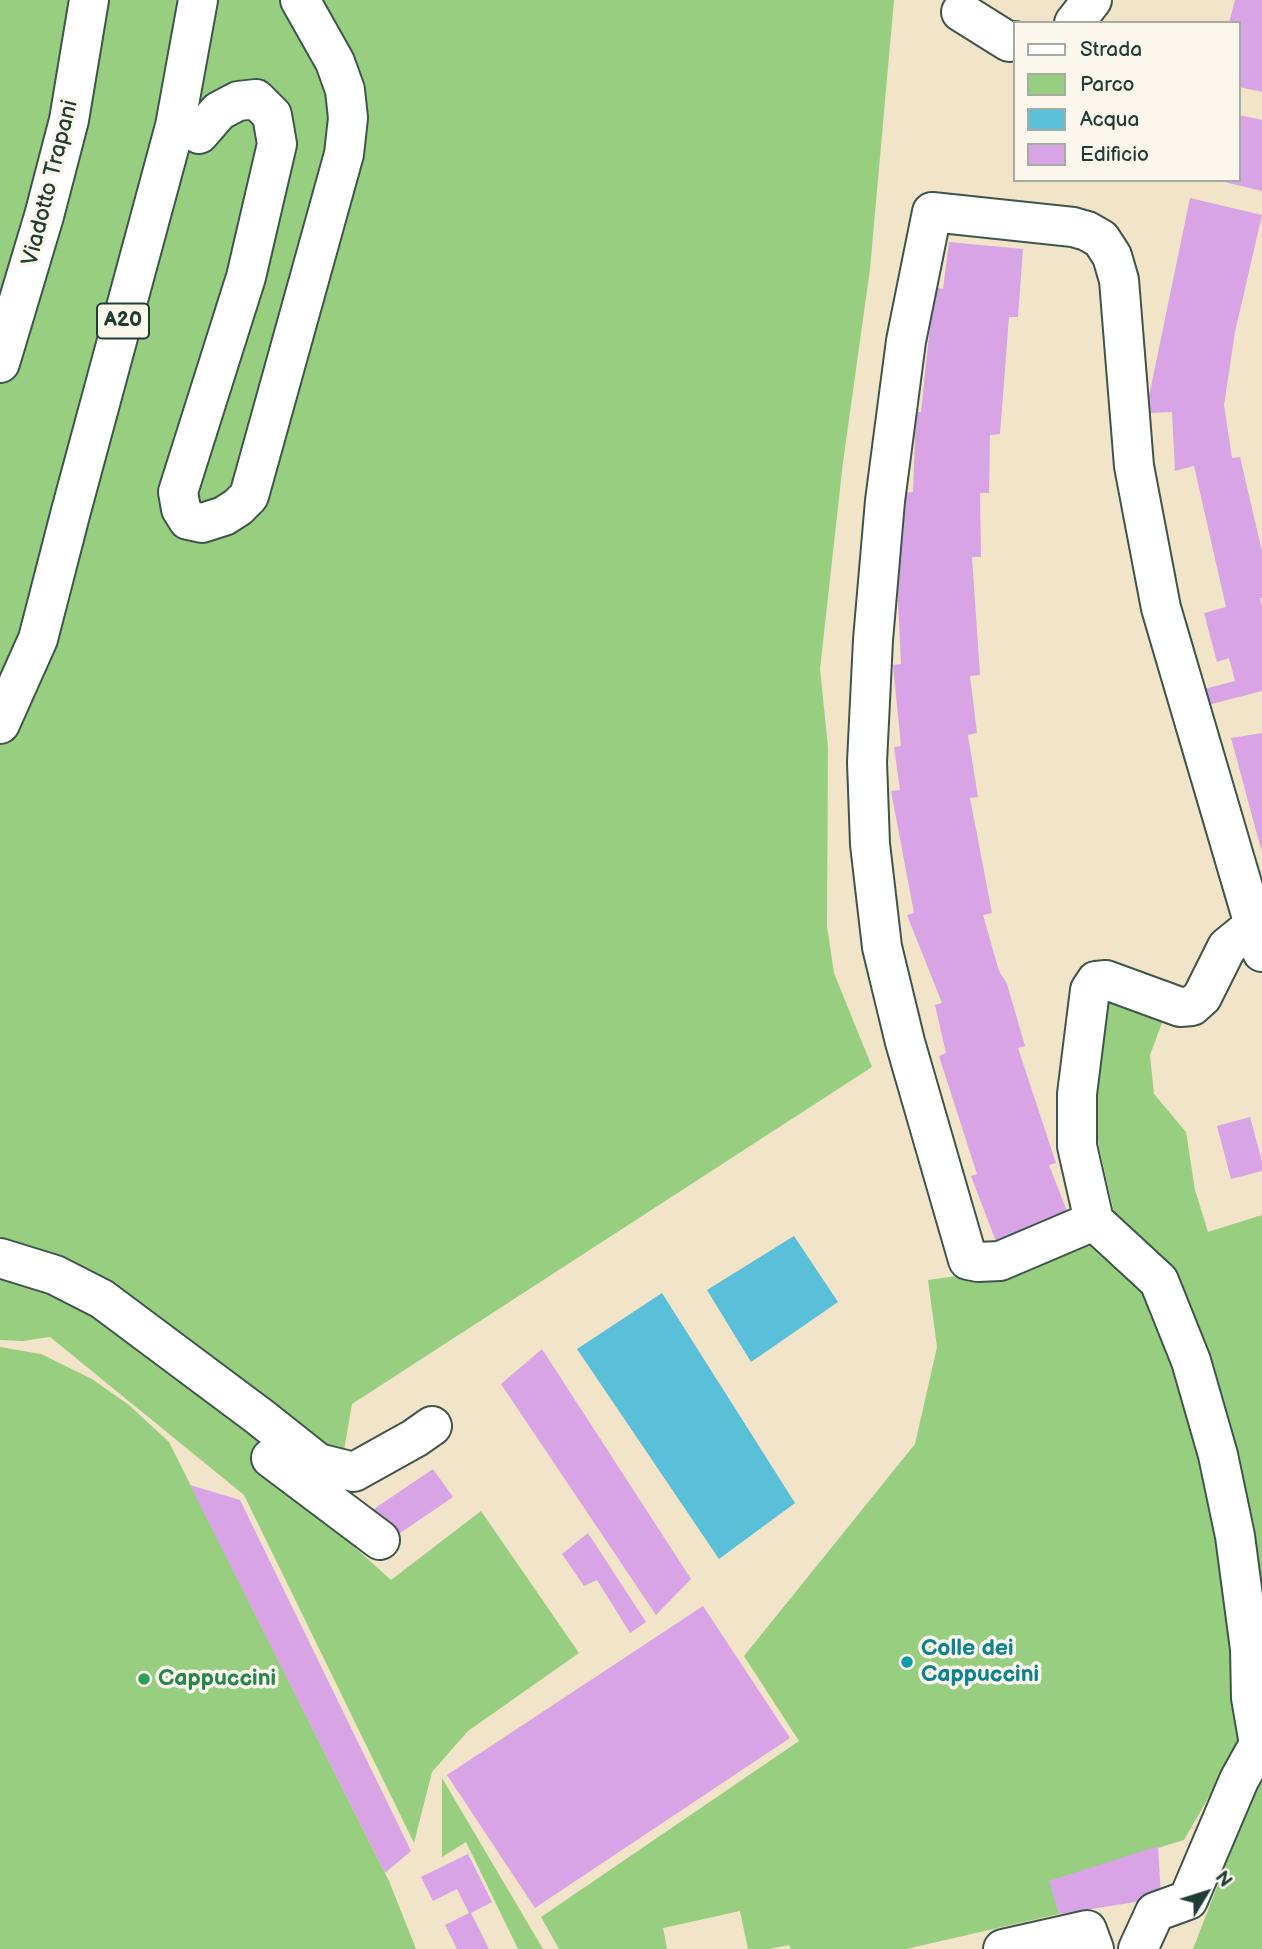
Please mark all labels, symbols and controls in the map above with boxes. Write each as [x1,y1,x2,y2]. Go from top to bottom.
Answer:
legend [1014,21,1241,182]
text: Strada [1080,37,1142,62]
text: Parco [1080,72,1135,97]
street label: Viadotto Trapani [17,97,85,269]
text: Acqua [1080,107,1139,132]
text: Edificio [1080,142,1149,167]
road number: A20 [97,304,149,338]
place label: Colle dei Cappuccini [921,1635,1039,1689]
marker: Colle dei Cappuccini [899,1654,915,1670]
place label: Cappuccini [158,1665,276,1693]
marker: Cappuccini [136,1671,152,1687]
north arrow [1171,1858,1241,1928]
text: N [1209,1867,1236,1892]

